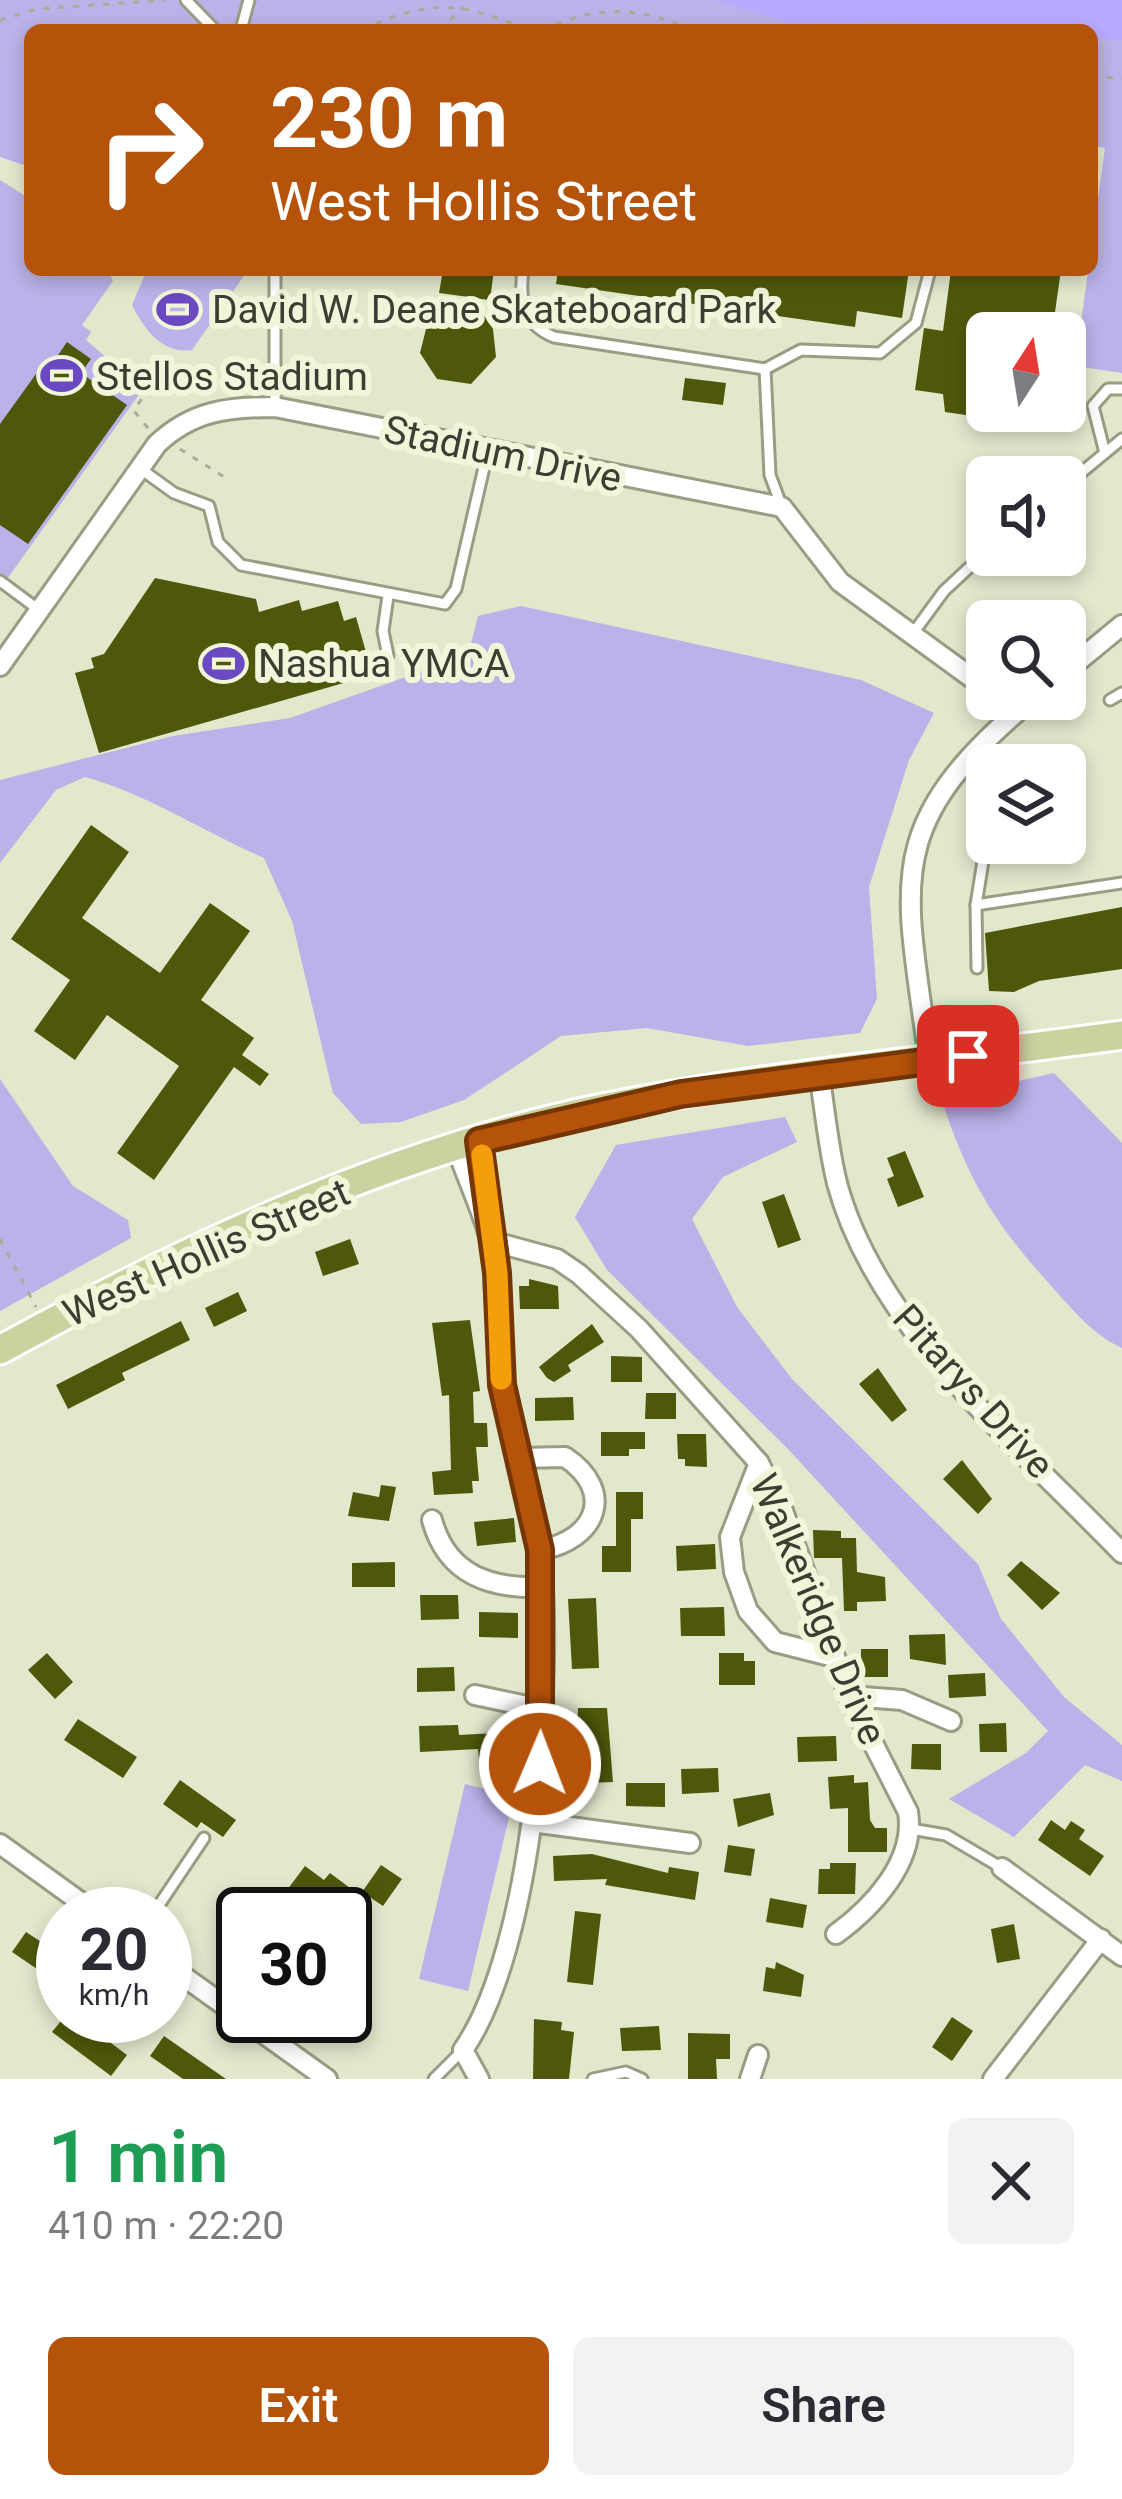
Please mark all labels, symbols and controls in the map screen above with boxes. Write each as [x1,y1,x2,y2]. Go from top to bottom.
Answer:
text: 230 m [270,69,508,168]
icon: right [72,72,228,228]
text: West Hollis Street [270,170,697,233]
sports icon: David W. Deane Skateboard Park [155,286,201,332]
place label: David W. Deane Skateboard Park [212,287,776,333]
north arrow [966,312,1086,432]
map controls [966,312,1086,864]
sports icon: Stellos Stadium [39,353,85,399]
place label: Stellos Stadium [96,354,368,400]
street label: Stadium Drive [380,406,626,502]
button: sound [966,456,1086,576]
button: search [966,600,1086,720]
sports icon: Nashua YMCA [201,640,247,686]
place label: Nashua YMCA [258,641,509,687]
button: layers [966,744,1086,864]
pin [917,1005,1019,1107]
icon: arrive [935,1023,1001,1089]
street label: West Hollis Street [56,1169,357,1337]
street label: Pitarys Drive [883,1295,1063,1488]
street label: Walkeridge Drive [740,1467,896,1752]
position arrow [477,1701,603,1827]
speed limit sign: 30 [216,1887,372,2043]
text: 20 [80,1914,148,1985]
text: km/h [79,1977,149,2012]
text: 1 min [48,2115,229,2200]
button: close [948,2118,1074,2244]
text: 410 m · 22:20 [48,2203,284,2249]
button: Exit [48,2337,549,2475]
button: Share [573,2337,1074,2475]

